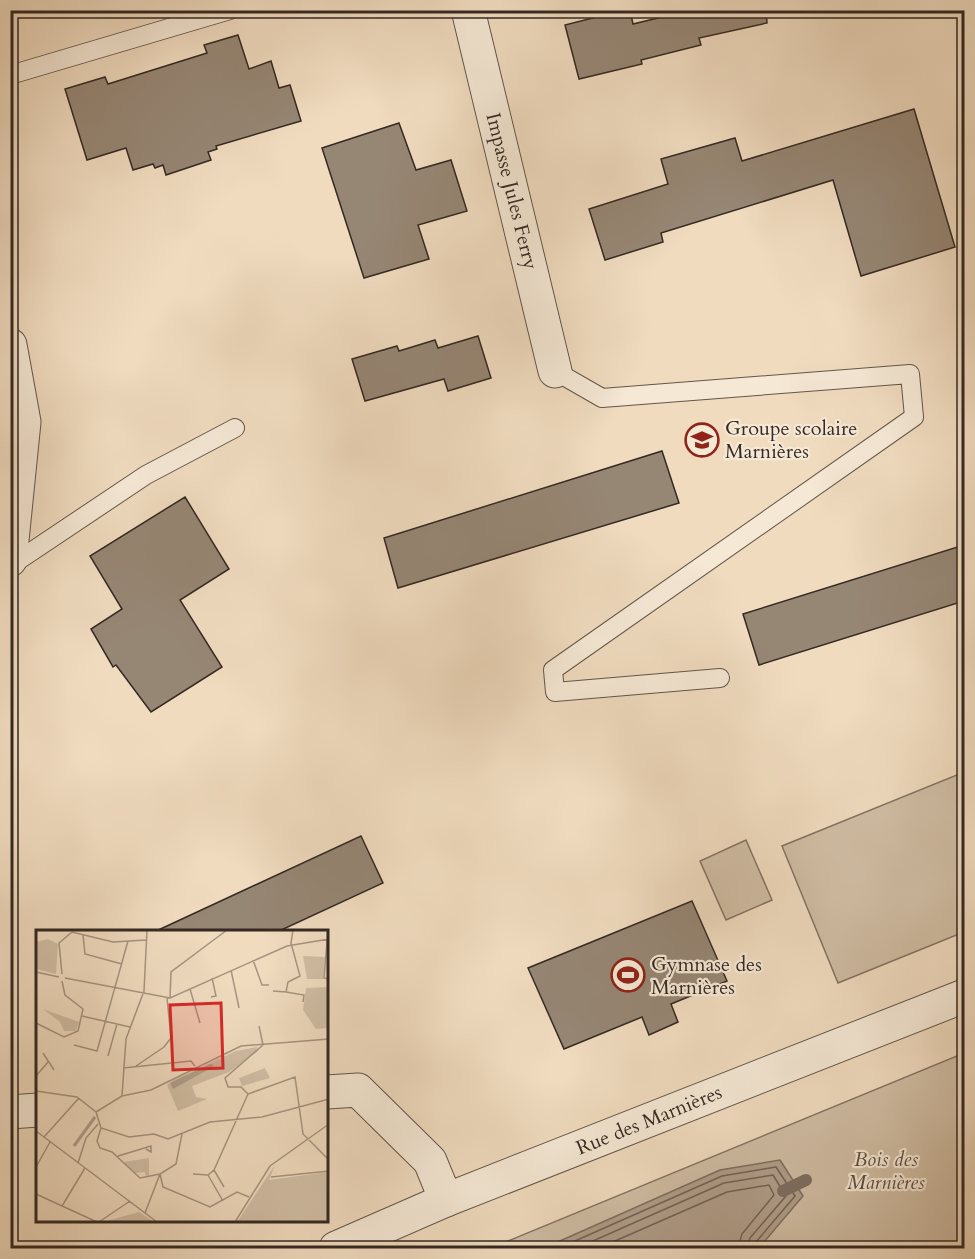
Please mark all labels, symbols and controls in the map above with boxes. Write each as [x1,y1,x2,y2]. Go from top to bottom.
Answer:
street label: Impasse Jules Ferry [479,110,545,273]
place label: Groupe scolaire Marnières [725,415,857,465]
school or university icon: Groupe scolaire Marnières [684,422,720,458]
inset map [36,930,328,1223]
place label: Gymnase des Marnières [651,951,762,1001]
sports icon: Gymnase des Marnières [610,957,646,993]
street label: Rue des Marnières [572,1078,726,1162]
park label: Bois des Marnières [847,1146,925,1196]

